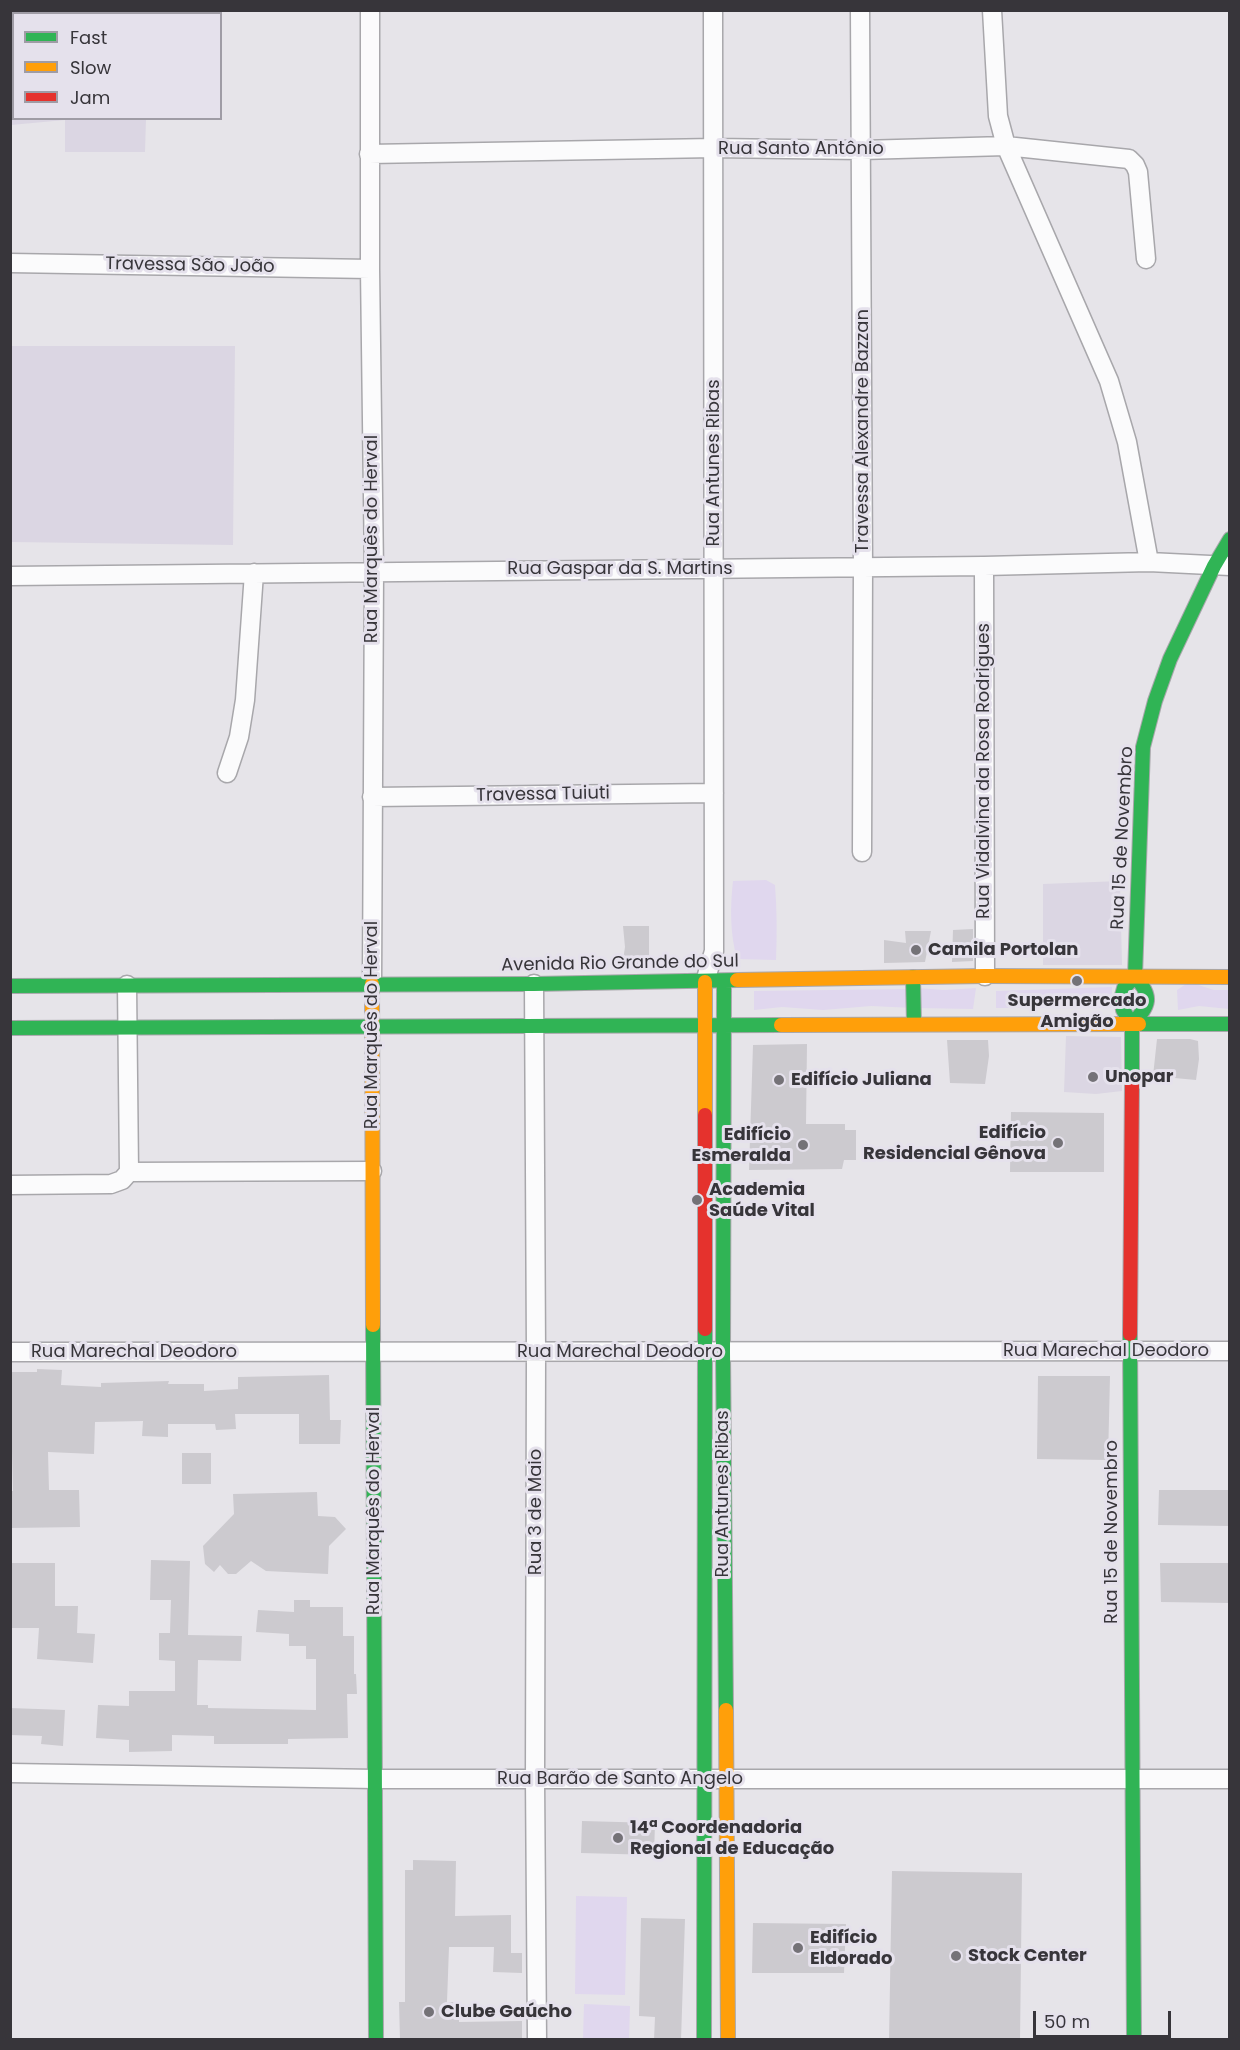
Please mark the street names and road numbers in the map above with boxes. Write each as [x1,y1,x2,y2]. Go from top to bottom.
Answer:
street label: Rua Santo Antônio [718,138,884,160]
street label: Travessa São João [105,254,275,278]
street label: Travessa Alexandre Bazzan [852,309,874,553]
street label: Rua Antunes Ribas [703,379,725,547]
street label: Rua Marquês do Herval [361,435,383,643]
street label: Rua Gaspar da S. Martins [507,558,733,580]
street label: Rua Vidalvina da Rosa Rodrigues [973,623,995,919]
street label: Rua 15 de Novembro [1107,746,1139,930]
street label: Travessa Tuiuti [476,783,610,807]
street label: Rua Marquês do Herval [361,921,383,1129]
street label: Avenida Rio Grande do Sul [501,951,739,977]
street label: Rua Marechal Deodoro [1003,1340,1209,1362]
street label: Rua Marechal Deodoro [31,1341,237,1363]
street label: Rua Marechal Deodoro [517,1341,723,1363]
street label: Rua Marquês do Herval [363,1407,385,1615]
street label: Rua Antunes Ribas [712,1410,734,1578]
street label: Rua 15 de Novembro [1101,1440,1123,1624]
street label: Rua 3 de Maio [525,1449,547,1575]
street label: Rua Barão de Santo Angelo [497,1768,743,1790]

